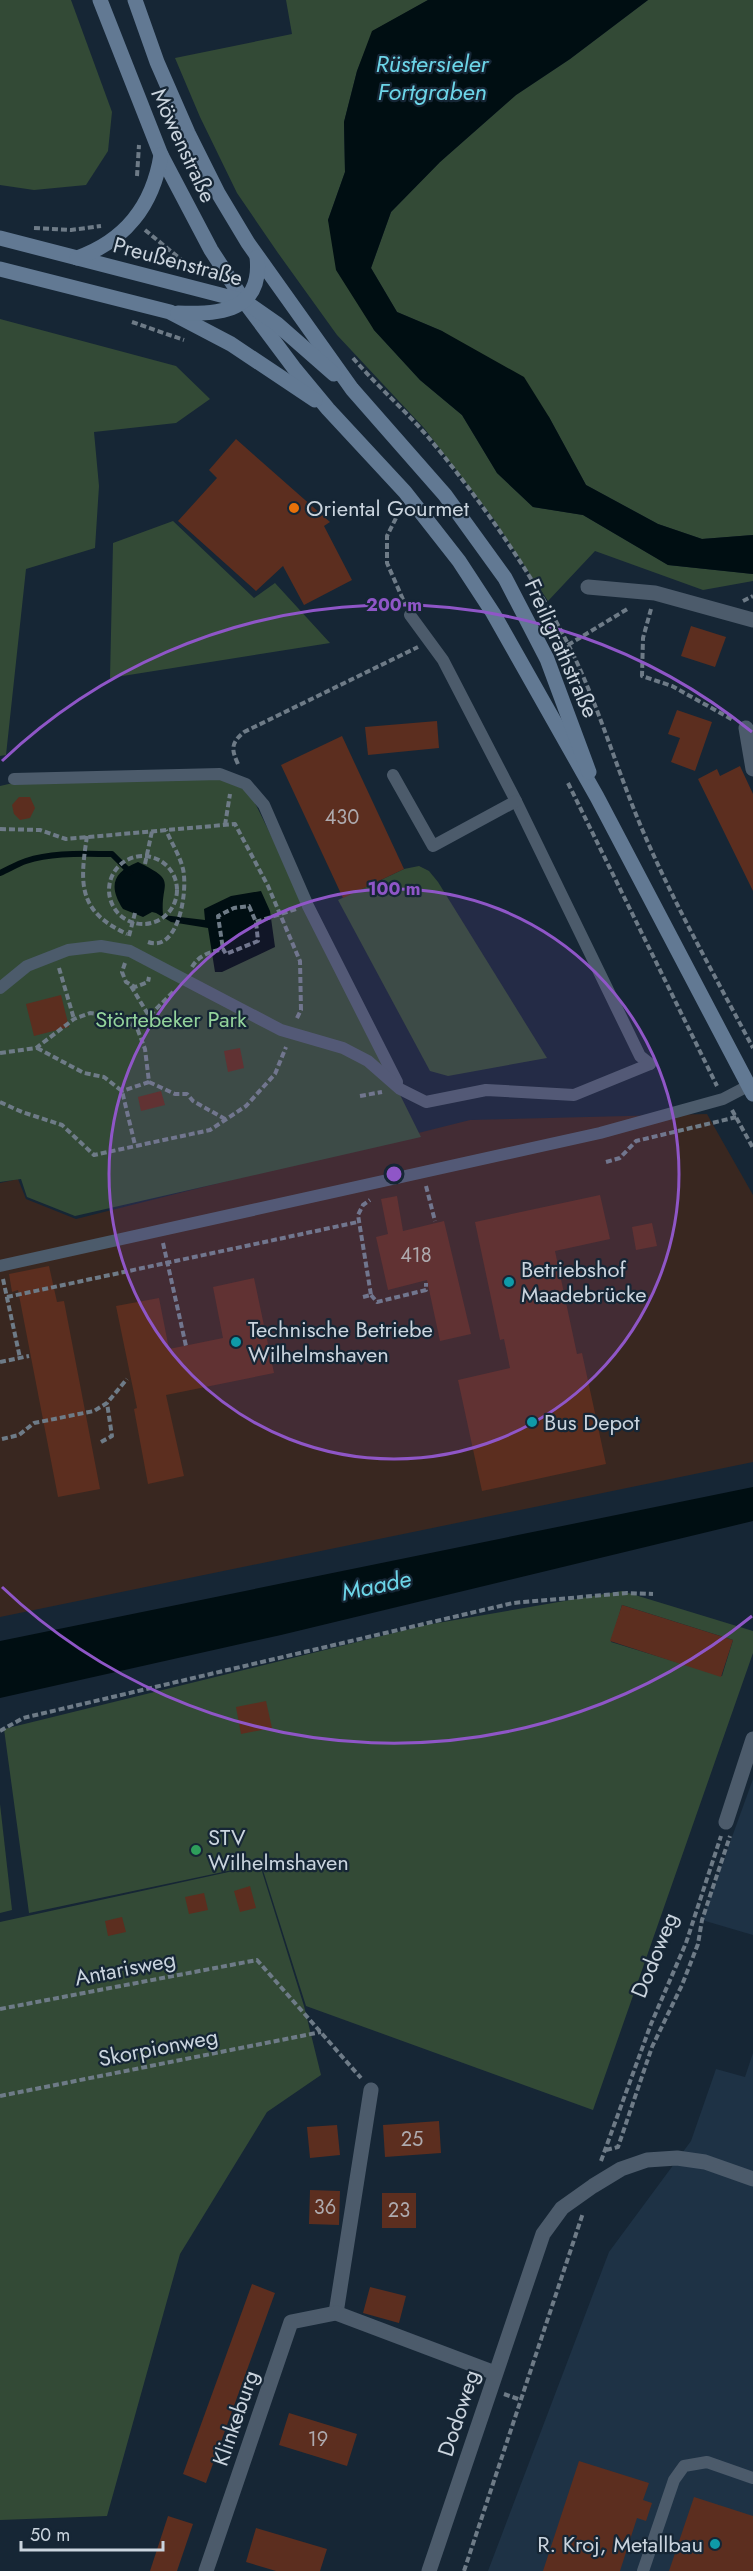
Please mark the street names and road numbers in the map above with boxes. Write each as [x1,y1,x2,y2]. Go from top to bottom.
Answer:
street label: Möwenstraße [143,82,225,208]
street label: Preußenstraße [110,228,246,294]
street label: Freiligrathstraße [517,573,607,723]
street label: Dodoweg [622,1907,686,2003]
street label: Antarisweg [72,1943,178,1993]
street label: Skorpionweg [95,2020,221,2074]
street label: Dodoweg [429,2365,487,2461]
street label: Klinkeburg [204,2366,266,2470]

